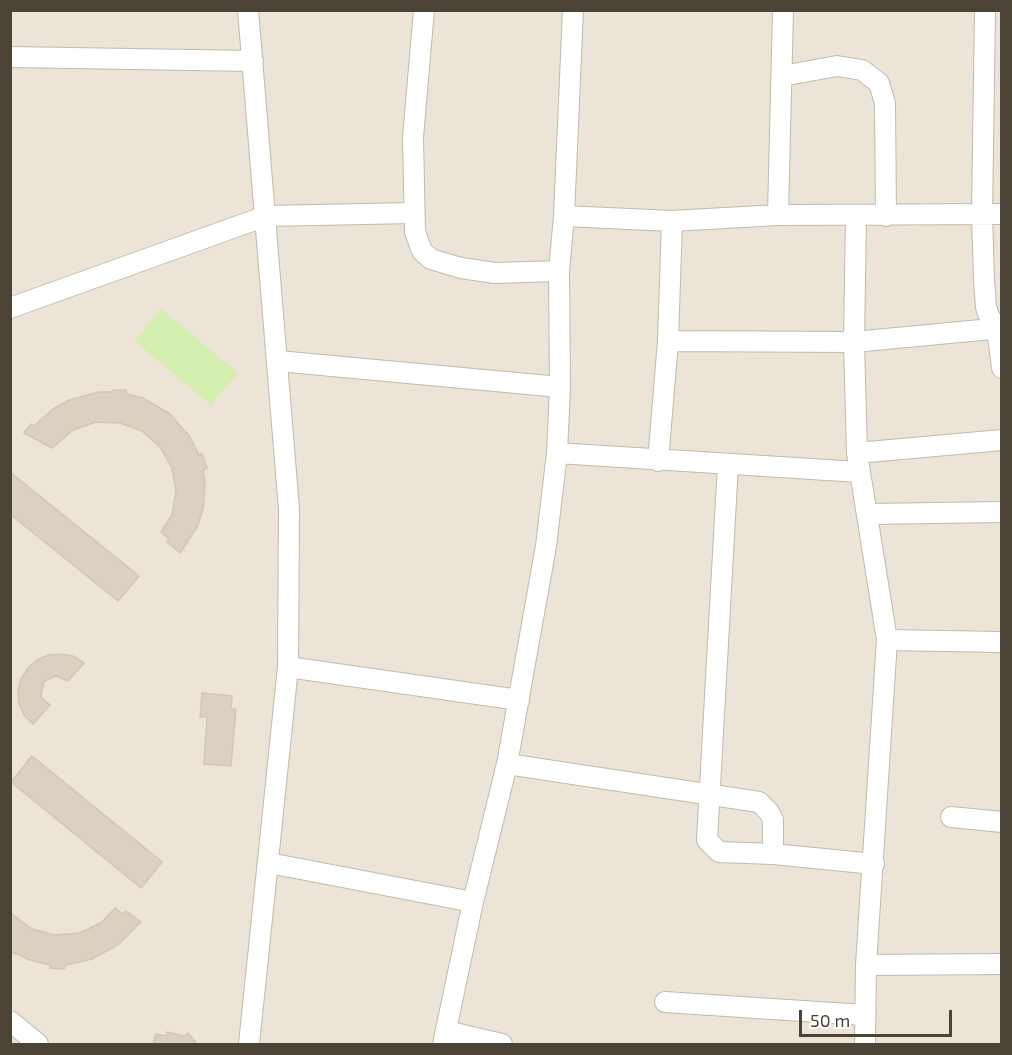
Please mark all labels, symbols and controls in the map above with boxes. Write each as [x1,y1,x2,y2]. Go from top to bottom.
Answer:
scale bar [802,998,955,1036]
text: 50 m [810,1009,850,1031]

